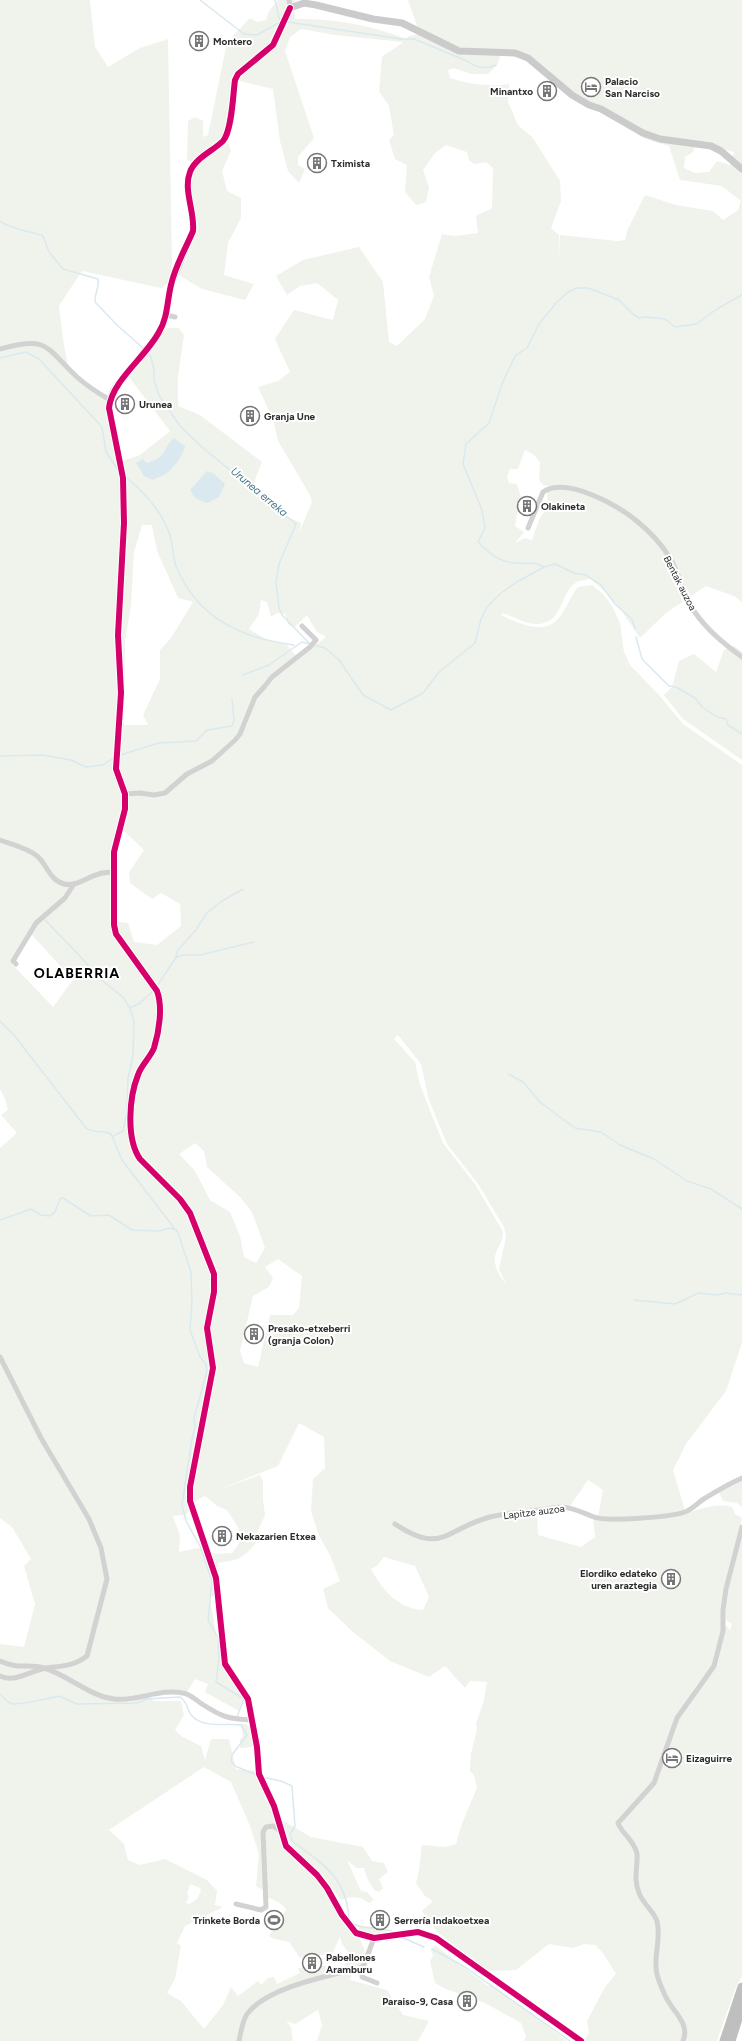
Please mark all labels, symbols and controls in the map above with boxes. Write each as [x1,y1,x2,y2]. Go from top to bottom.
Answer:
building icon: Montero [188,30,210,52]
place label: Montero [213,35,252,48]
place label: Palacio San Narciso [605,75,660,100]
hotel icon: Palacio San Narciso [580,76,602,98]
building icon: Minantxo [536,80,558,102]
place label: Minantxo [490,85,533,98]
building icon: Tximista [306,152,328,174]
place label: Tximista [331,157,370,170]
building icon: Urunea [114,393,136,415]
place label: Urunea [139,398,172,411]
building icon: Granja Une [239,405,261,427]
place label: Granja Une [264,410,316,423]
water label: Urunea erreka [228,464,290,520]
building icon: Olakineta [516,495,538,517]
place label: Olakineta [541,500,585,513]
street label: Bentak auzoa [661,553,699,613]
district label: OLABERRIA [34,965,120,982]
place label: Presako-etxeberri (granja Colon) [268,1322,351,1347]
building icon: Presako-etxeberri (granja Colon) [243,1323,265,1345]
street label: Lapitze auzoa [503,1502,565,1522]
building icon: Nekazarien Etxea [211,1525,233,1547]
place label: Nekazarien Etxea [236,1530,316,1543]
place label: Elordiko edateko uren araztegia [580,1567,657,1592]
building icon: Elordiko edateko uren araztegia [660,1568,682,1590]
hotel icon: Eizaguirre [661,1747,683,1769]
place label: Eizaguirre [686,1752,732,1765]
sports icon: Trinkete Borda [263,1909,285,1931]
building icon: Serrería Indakoetxea [369,1909,391,1931]
place label: Trinkete Borda [193,1914,260,1927]
place label: Serrería Indakoetxea [394,1914,489,1927]
place label: Pabellones Aramburu [326,1951,376,1976]
building icon: Pabellones Aramburu [301,1952,323,1974]
building icon: Paraiso-9, Casa [456,1990,478,2012]
place label: Paraiso-9, Casa [382,1995,453,2008]

